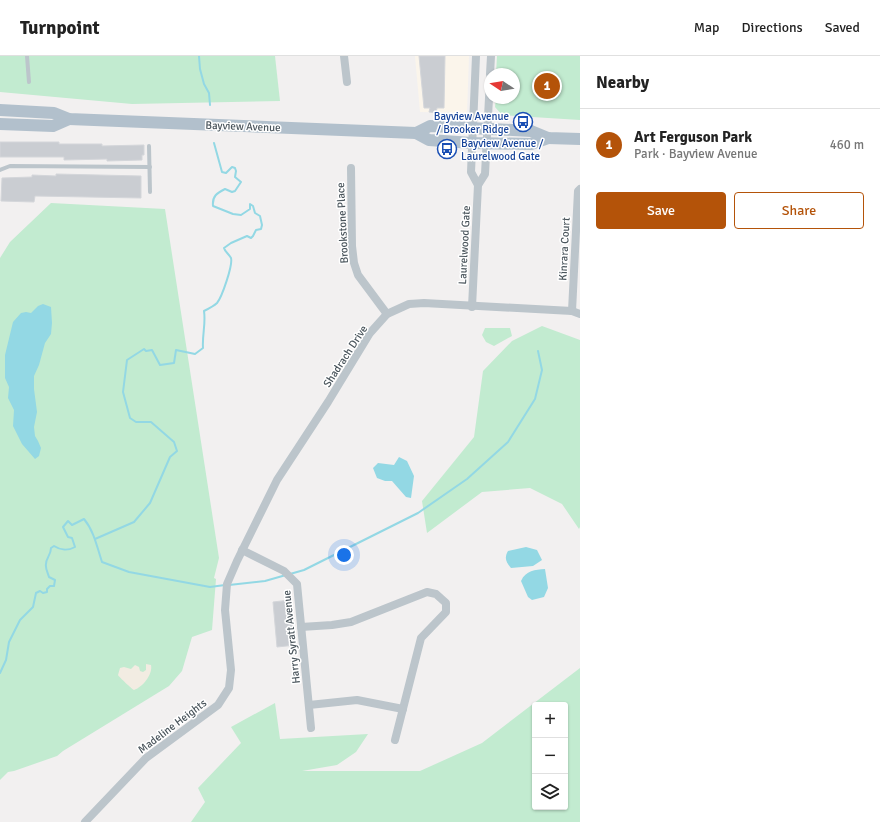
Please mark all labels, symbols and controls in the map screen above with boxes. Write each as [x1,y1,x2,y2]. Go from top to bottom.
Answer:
text: Turnpoint [20,16,100,40]
text: Map [694,19,720,36]
text: Directions [742,19,803,36]
text: Saved [825,19,860,36]
north arrow [484,68,520,104]
pin: 1 [534,71,560,101]
text: Nearby [596,72,649,93]
place label: Bayview Avenue / Brooker Ridge [434,110,509,136]
bus stop icon: Bayview Avenue / Brooker Ridge [512,111,534,133]
street label: Bayview Avenue [205,119,281,134]
text: Art Ferguson Park [634,128,752,146]
place label: Bayview Avenue / Laurelwood Gate [461,137,544,163]
text: 1 [605,137,613,153]
text: 460 m [830,137,864,153]
bus stop icon: Bayview Avenue / Laurelwood Gate [436,138,458,160]
text: Park · Bayview Avenue [634,146,758,162]
street label: Brookstone Place [334,182,351,264]
button: Save [596,192,726,229]
button: Share [734,192,864,229]
street label: Laurelwood Gate [456,205,473,285]
street label: Kinrara Court [556,217,573,281]
street label: Shadrach Drive [321,323,370,390]
your location [334,545,354,565]
street label: Harry Syratt Avenue [280,590,303,684]
street label: Madeline Heights [136,696,209,756]
map controls [532,702,568,810]
button: + [532,702,568,738]
button: − [532,738,568,774]
button: layers [532,774,568,810]

